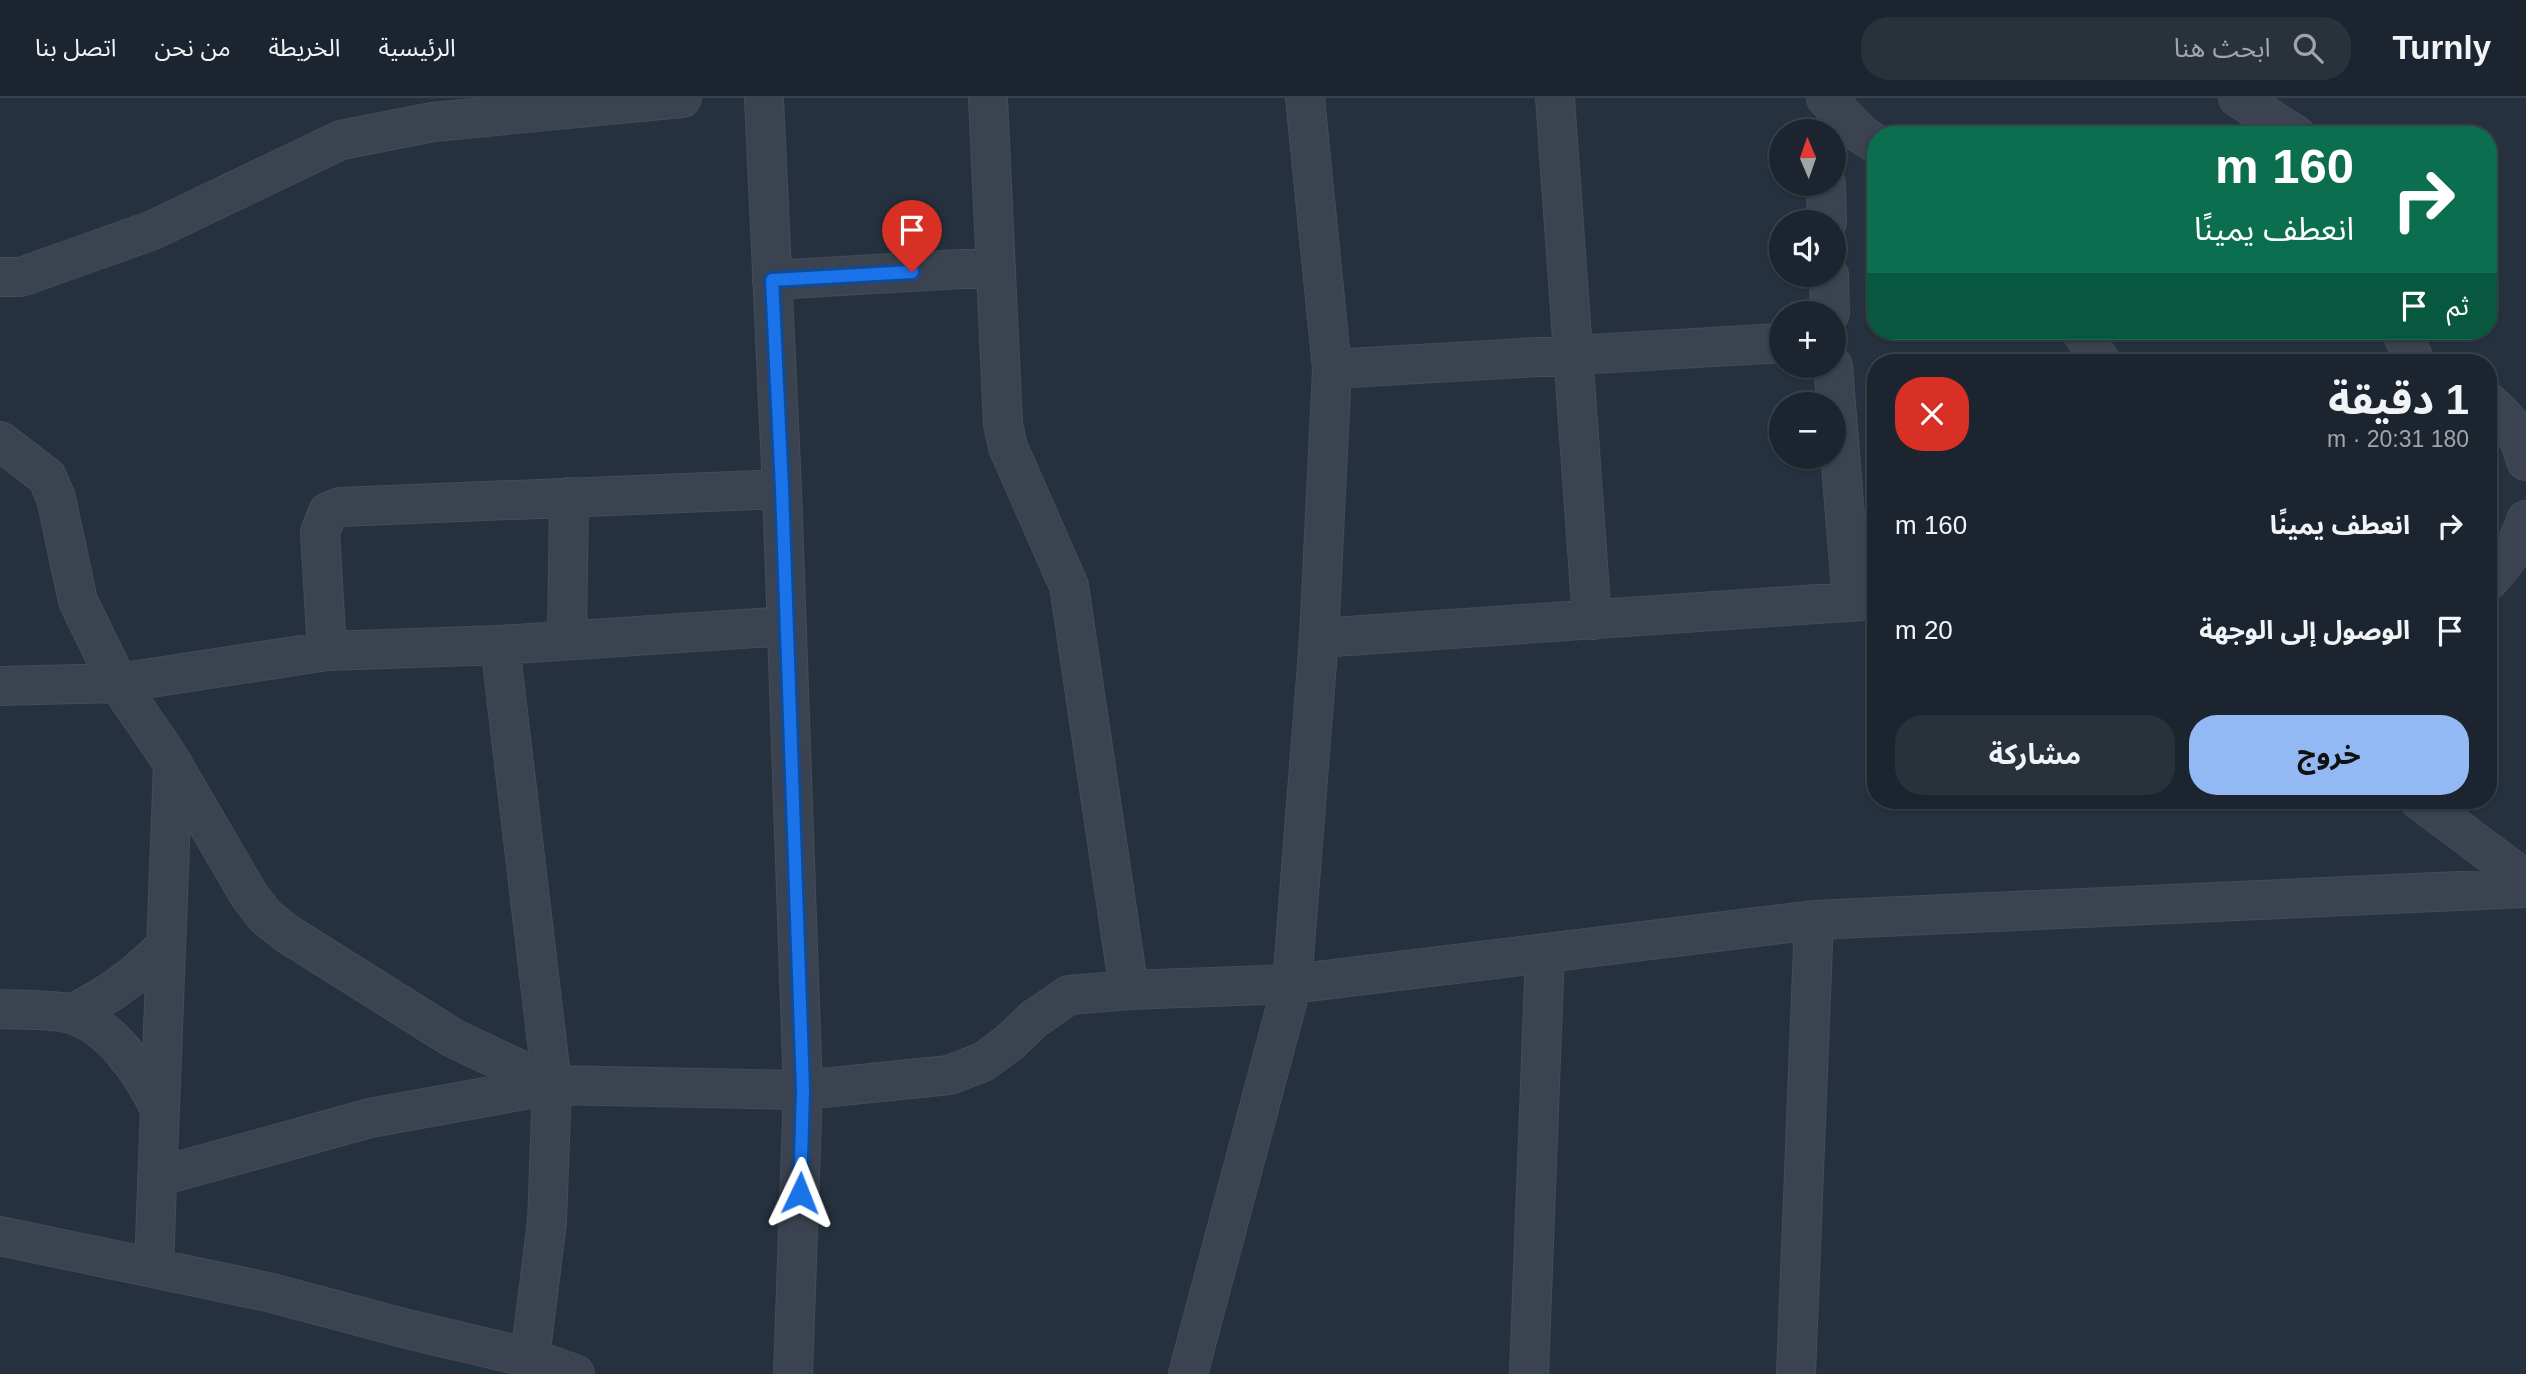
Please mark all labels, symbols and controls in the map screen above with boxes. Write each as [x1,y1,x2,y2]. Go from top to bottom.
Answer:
search box [1861,17,2351,80]
icon: search [2289,29,2327,67]
text: Turnly [2393,29,2491,66]
text: ابحث هنا [2174,33,2271,63]
text: اتصل بنا [35,34,117,61]
text: من نحن [155,34,231,61]
text: الخريطة [269,34,341,61]
text: الرئيسية [379,34,456,61]
north arrow [1769,119,1846,196]
map controls [1769,119,1846,469]
text: 160 m [2215,139,2354,193]
icon: right [2378,154,2469,245]
pin [882,200,942,272]
button: sound [1769,210,1846,287]
icon: arrive [893,211,931,249]
text: انعطف يمينًا [2194,211,2354,247]
icon: arrive [2395,287,2433,325]
text: ثم [2447,291,2469,321]
button: + [1769,301,1846,378]
text: 1 دقيقة [2328,376,2469,423]
button: close [1895,377,1969,451]
button: − [1769,392,1846,469]
text: 180 m · 20:31 [2327,426,2469,452]
icon: right [2431,507,2469,545]
text: 160 m [1895,510,1967,540]
text: انعطف يمينًا [2270,510,2410,540]
icon: arrive [2431,612,2469,650]
text: 20 m [1895,615,1953,645]
text: الوصول إلى الوجهة [2199,615,2410,645]
button: مشاركة [1895,715,2175,795]
button: خروج [2189,715,2469,795]
position arrow [763,1156,837,1230]

